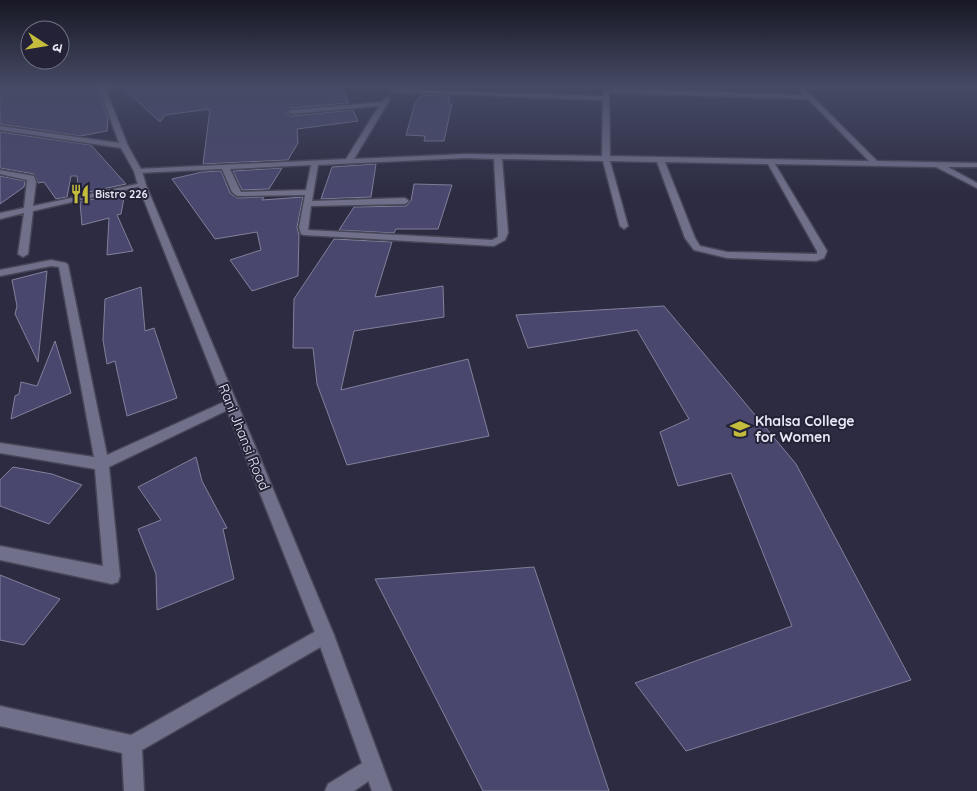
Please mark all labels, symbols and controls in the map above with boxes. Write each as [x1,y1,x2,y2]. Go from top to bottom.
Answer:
north arrow [20,20,70,70]
text: उ [48,42,67,54]
restaurant icon: Bistro 226 [69,183,91,205]
place label: Bistro 226 [95,187,148,201]
street label: Rani Jhansi Road [214,381,274,493]
place label: Khalsa College for Women [755,412,855,446]
school or university icon: Khalsa College for Women [729,418,751,440]

